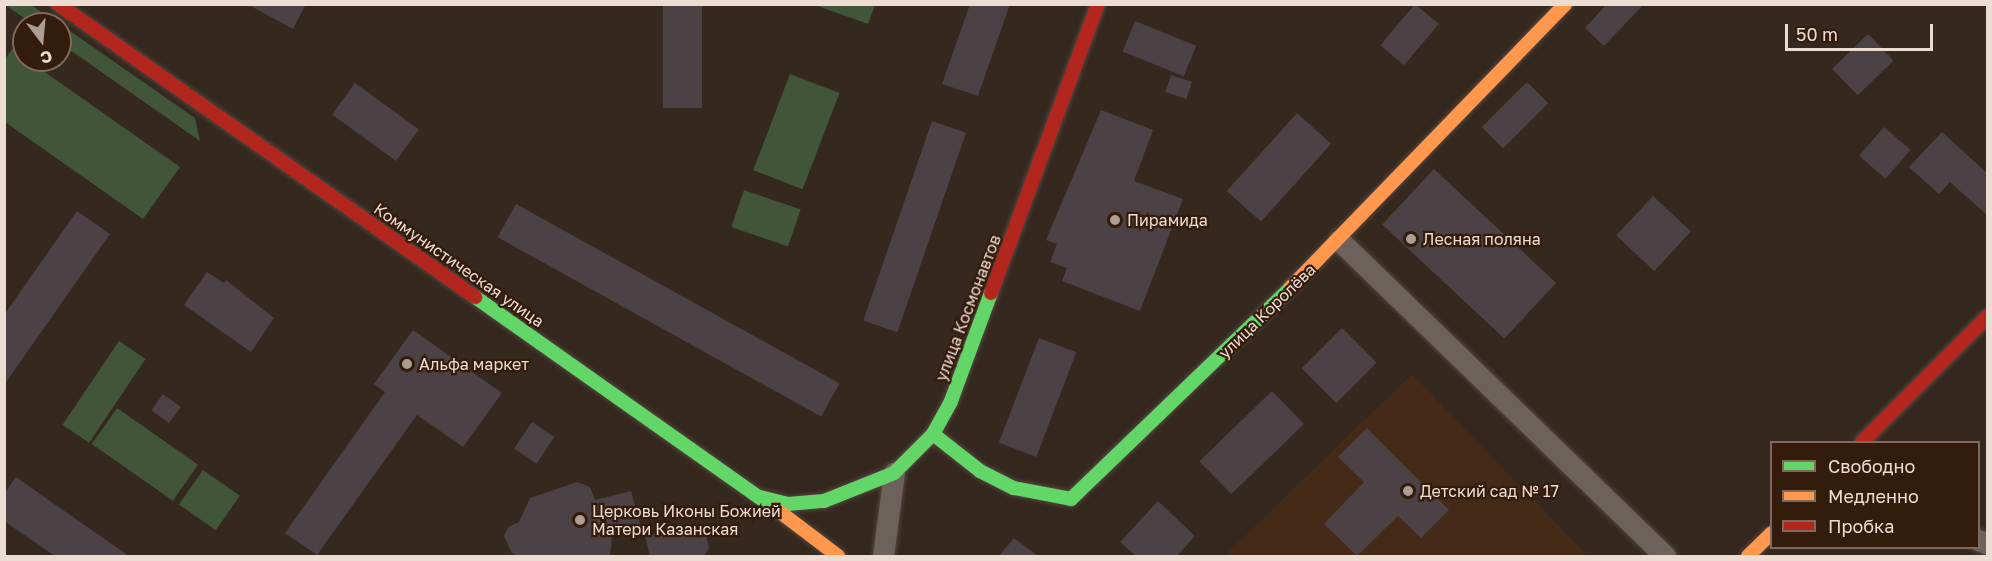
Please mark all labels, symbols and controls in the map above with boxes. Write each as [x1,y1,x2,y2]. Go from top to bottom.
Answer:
north arrow [12,12,72,72]
scale bar [1788,12,1936,50]
text: 50 m [1796,23,1838,45]
text: С [38,46,55,69]
street label: Коммунистическая улица [370,199,548,331]
place label: Пирамида [1127,210,1208,230]
marker: Пирамида [1108,213,1122,227]
place label: Лесная поляна [1423,229,1541,249]
street label: улица Космонавтов [931,232,1005,384]
marker: Лесная поляна [1404,232,1418,246]
street label: улица Королёва [1215,260,1319,362]
place label: Альфа маркет [419,354,529,374]
marker: Альфа маркет [400,357,414,371]
legend [1770,441,1980,549]
text: Свободно [1828,455,1915,477]
place label: Детский сад № 17 [1420,481,1559,501]
marker: Детский сад № 17 [1401,484,1415,498]
text: Медленно [1828,485,1919,507]
place label: Церковь Иконы Божией Матери Казанская [592,501,781,539]
marker: Церковь Иконы Божией Матери Казанская [573,513,587,527]
text: Пробка [1828,515,1894,537]

